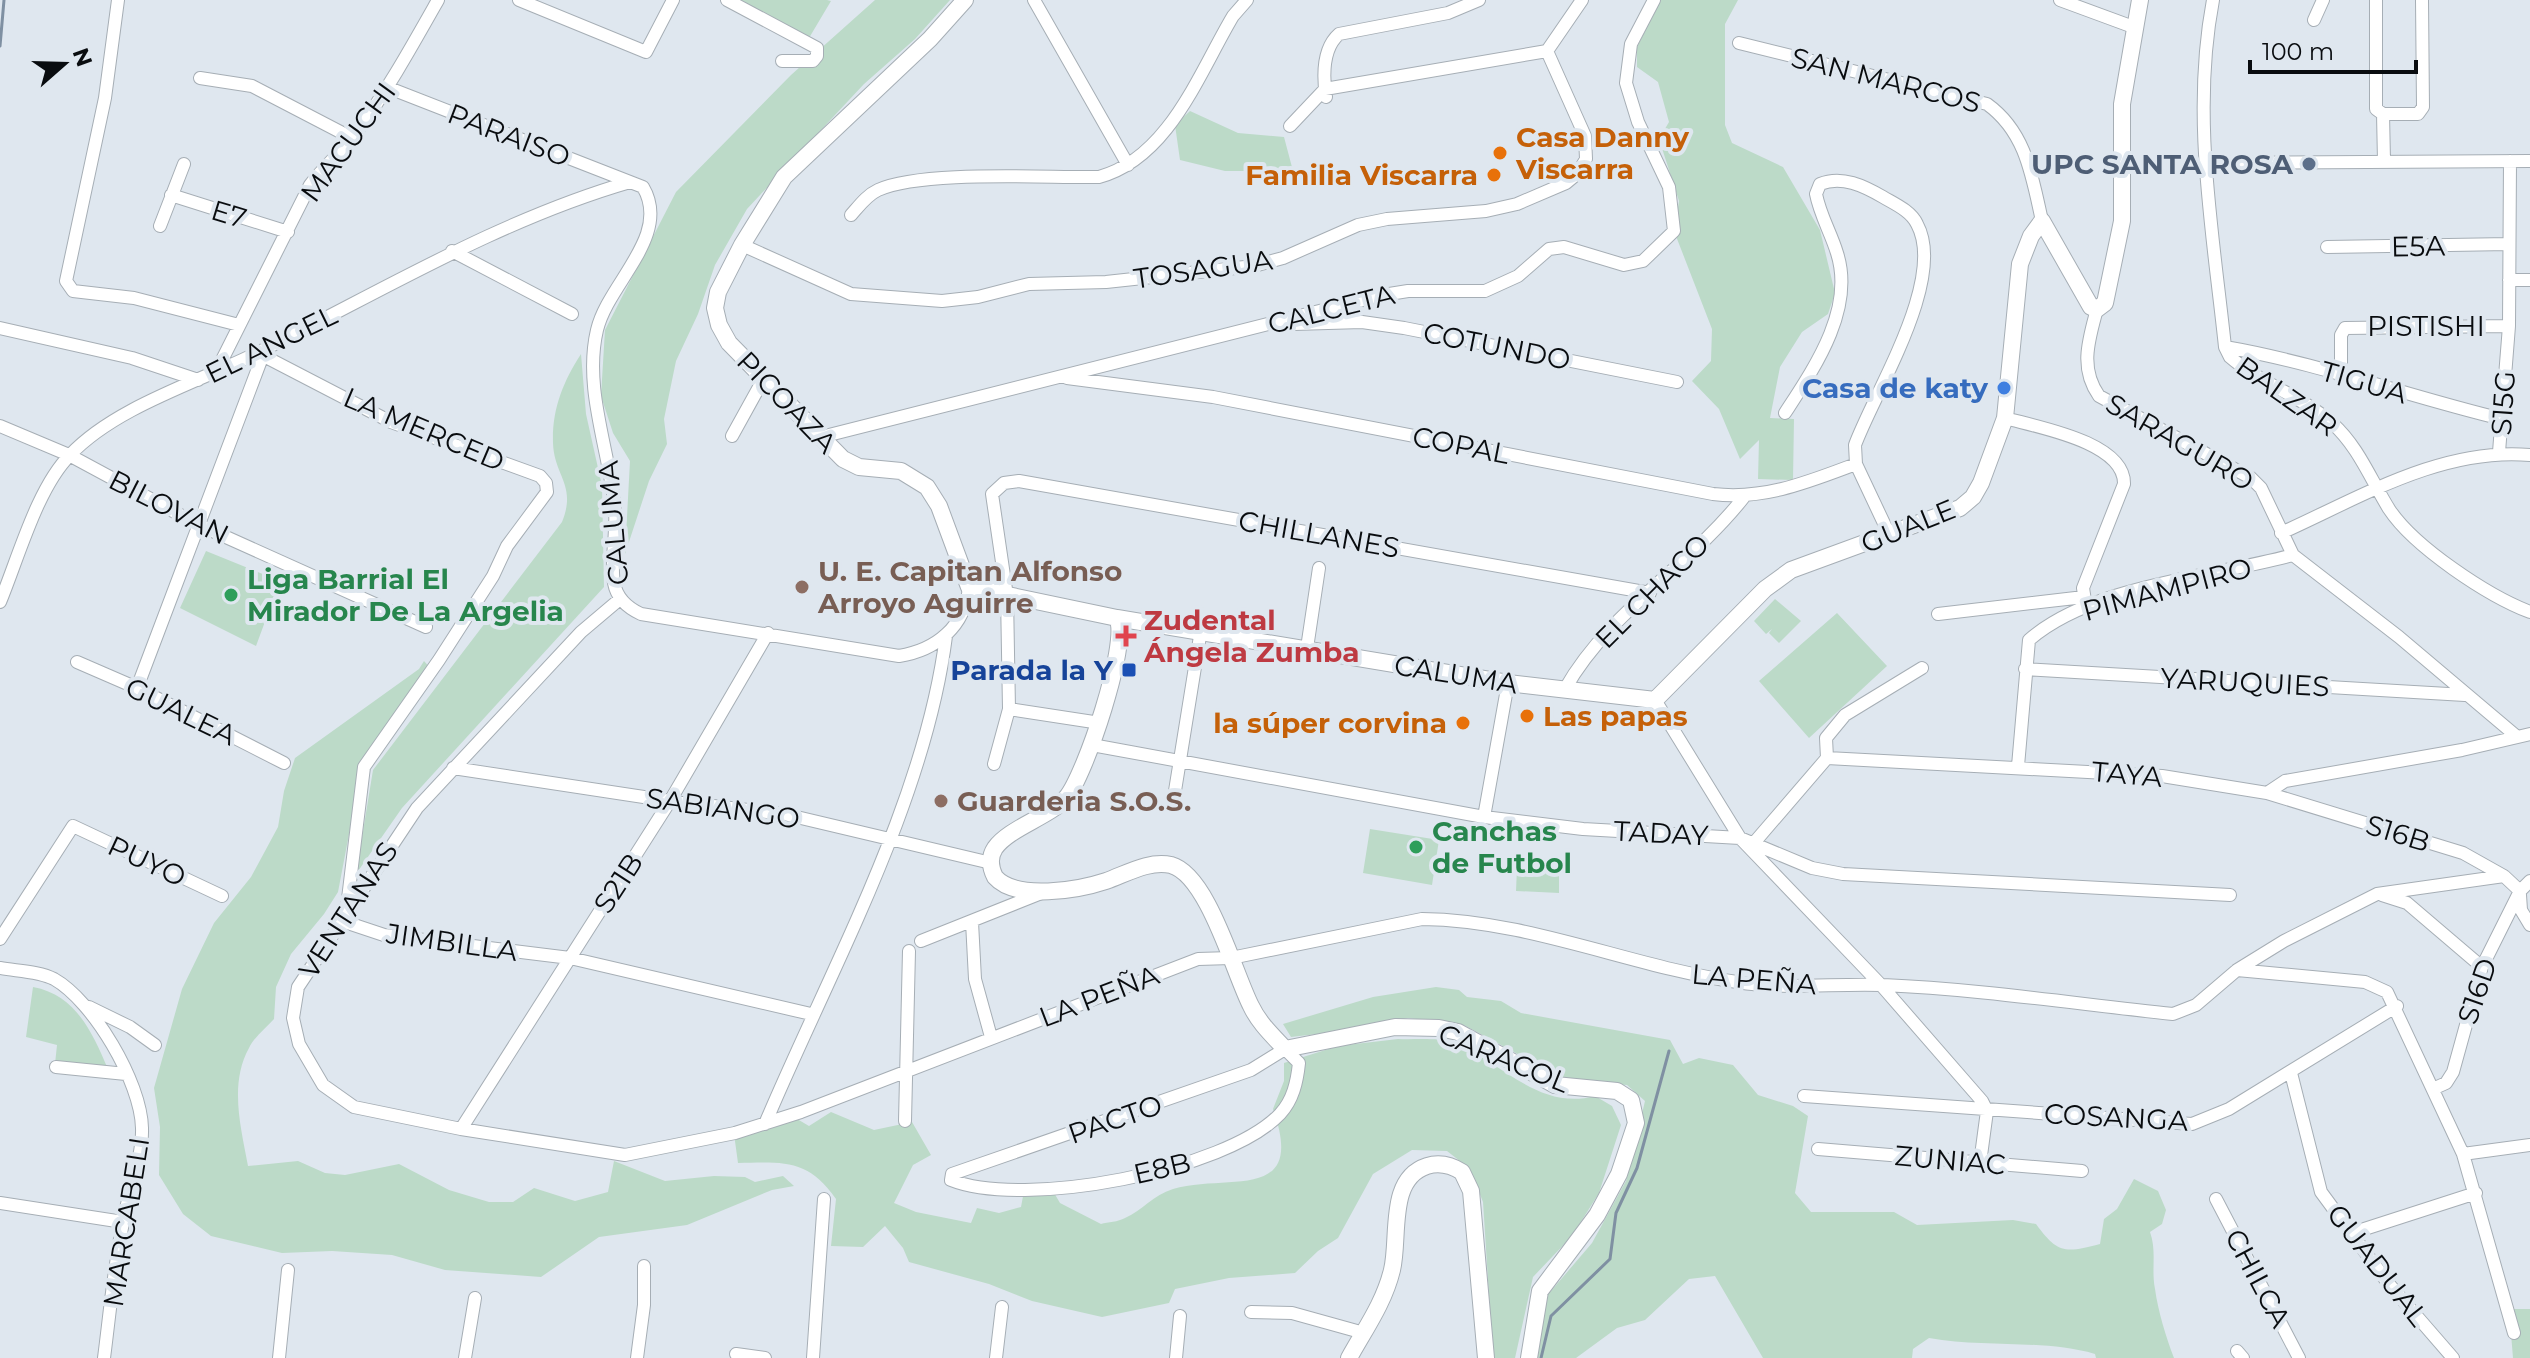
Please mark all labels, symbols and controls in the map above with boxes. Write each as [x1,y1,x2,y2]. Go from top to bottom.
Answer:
north arrow [24,24,104,104]
scale bar [2250,24,2416,74]
text: 100 m [2262,37,2334,66]
street label: SAN MARCOS [1788,40,1984,120]
text: N [67,44,98,70]
street label: MACUCHI [293,76,403,208]
street label: PARAISO [443,96,575,174]
place label: Casa Danny Viscarra [1515,120,1689,186]
marker: Casa Danny Viscarra [1491,144,1509,162]
place label: UPC SANTA ROSA [2031,147,2294,181]
marker: UPC SANTA ROSA [2300,155,2318,173]
place label: Familia Viscarra [1245,158,1478,192]
marker: Familia Viscarra [1485,166,1503,184]
street label: E7 [207,193,251,235]
street label: E5A [2390,229,2446,263]
street label: TOSAGUA [1131,242,1275,296]
street label: CALCETA [1264,277,1399,341]
street label: EL ANGEL [200,297,343,390]
street label: PISTISHI [2367,309,2485,343]
street label: COTUNDO [1420,315,1574,377]
street label: PICOAZA [730,344,845,461]
street label: BALZAR [2230,349,2344,443]
street label: TIGUA [2317,354,2412,411]
street label: S15G [2484,370,2522,436]
place label: Casa de katy [1802,371,1988,405]
marker: Casa de katy [1995,379,2013,397]
street label: LA MERCED [338,380,510,478]
street label: SARAGURO [2100,386,2260,498]
street label: COPAL [1410,419,1513,471]
street label: CALUMA [591,459,635,587]
street label: BILOVAN [103,462,235,552]
street label: GUALE [1856,492,1960,560]
street label: CHILLANES [1236,503,1402,565]
street label: EL CHACO [1588,527,1716,655]
street label: PIMAMPIRO [2079,550,2255,628]
place label: U. E. Capitan Alfonso Arroyo Aguirre [817,554,1122,620]
place label: Liga Barrial El Mirador De La Argelia [247,562,564,628]
marker: U. E. Capitan Alfonso Arroyo Aguirre [793,578,811,596]
marker: Liga Barrial El Mirador De La Argelia [222,586,240,604]
place label: Zudental Ángela Zumba [1143,603,1359,669]
marker: Zudental Ángela Zumba [1115,625,1137,647]
street label: CALUMA [1392,647,1521,701]
place label: Parada la Y [950,653,1114,687]
marker: Parada la Y [1120,661,1138,679]
street label: YARUQUIES [2160,661,2330,703]
street label: GUALEA [120,670,243,753]
place label: Las papas [1543,699,1688,733]
place label: la súper corvina [1213,706,1447,740]
marker: Las papas [1518,707,1536,725]
marker: la súper corvina [1454,714,1472,732]
street label: TAYA [2090,754,2164,794]
street label: SABIANGO [644,780,802,836]
place label: Guarderia S.O.S. [957,784,1191,818]
marker: Guarderia S.O.S. [932,792,950,810]
street label: S16B [2362,807,2434,859]
place label: Canchas de Futbol [1432,814,1572,880]
street label: TADAY [1613,814,1709,852]
street label: PUYO [103,828,191,894]
street label: VENTANAS [291,835,405,985]
marker: Canchas de Futbol [1407,838,1425,856]
street label: S21B [586,847,650,919]
street label: JIMBILLA [383,916,521,968]
street label: S16D [2450,954,2504,1028]
street label: LA PEÑA [1034,957,1164,1034]
street label: LA PEÑA [1690,957,1819,1001]
street label: CARACOL [1434,1016,1575,1100]
street label: PACTO [1063,1087,1167,1151]
street label: COSANGA [2043,1096,2190,1138]
street label: MARCABELI [96,1135,156,1309]
street label: ZUNIAC [1893,1138,2007,1182]
street label: E8B [1130,1145,1194,1191]
street label: GUADUAL [2320,1197,2436,1333]
street label: CHILCA [2218,1223,2298,1334]

